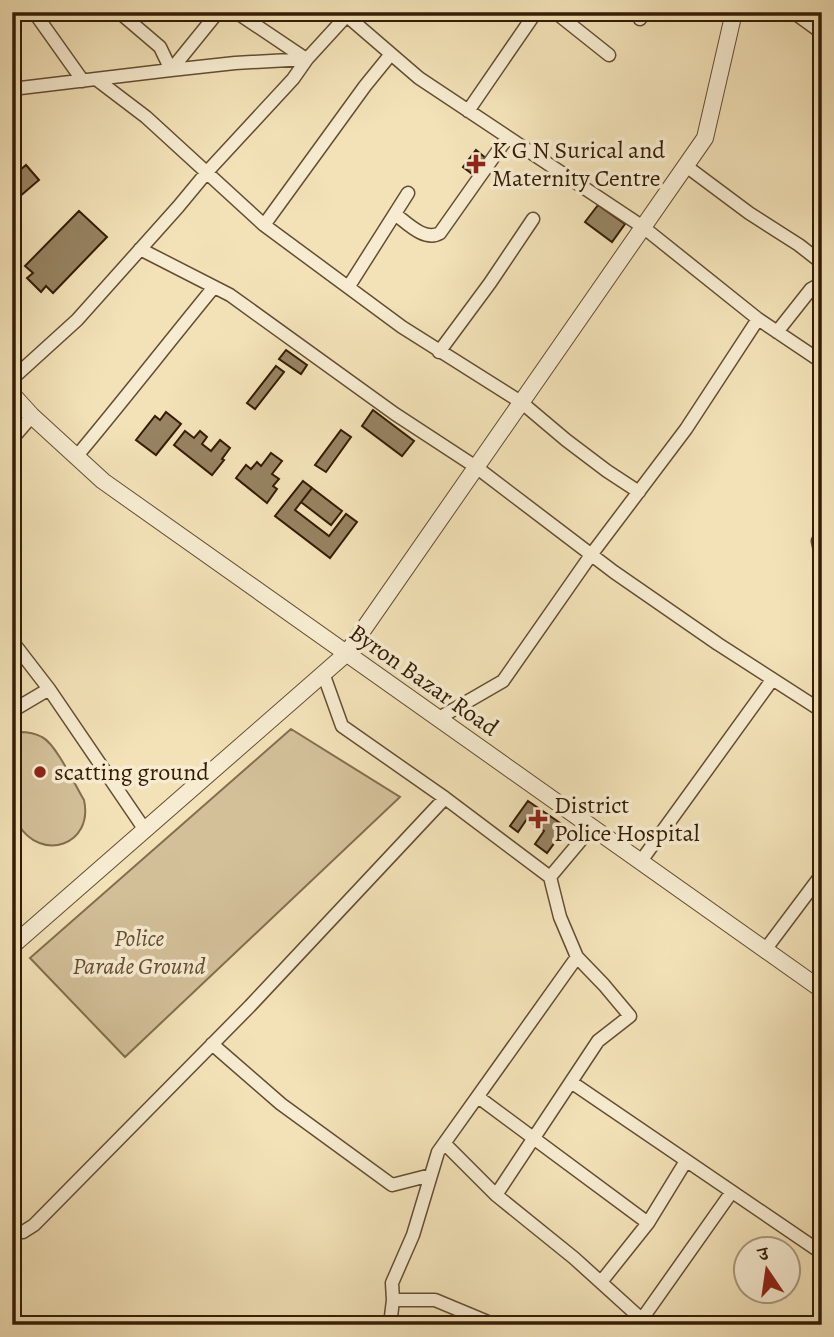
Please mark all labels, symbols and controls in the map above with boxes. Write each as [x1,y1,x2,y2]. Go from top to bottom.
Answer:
place label: K G N Surical and Maternity Centre [492,134,665,194]
marker: K G N Surical and Maternity Centre [466,154,486,174]
street label: Byron Bazar Road [343,617,505,743]
place label: scatting ground [54,756,209,788]
marker: scatting ground [32,764,48,780]
place label: District Police Hospital [554,789,700,849]
marker: District Police Hospital [528,809,548,829]
park label: Police Parade Ground [72,922,206,982]
north arrow [732,1236,802,1306]
text: उ [754,1240,772,1269]

